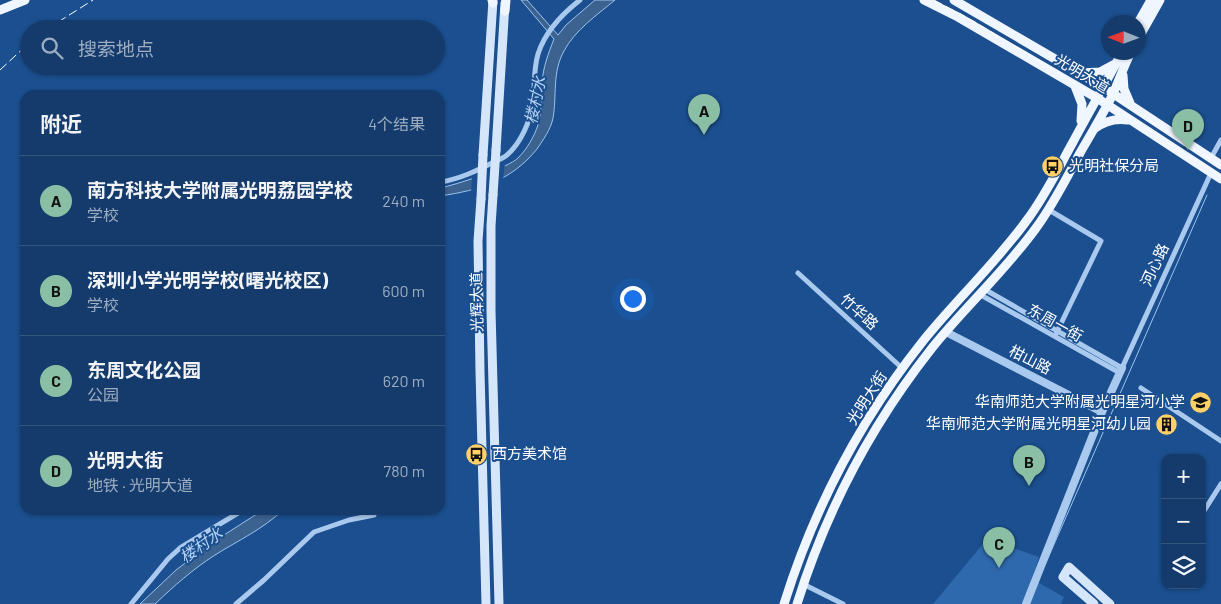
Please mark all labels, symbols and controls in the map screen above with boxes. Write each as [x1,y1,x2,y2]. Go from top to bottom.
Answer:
north arrow [1101,15,1146,60]
search box [20,20,445,75]
icon: search [38,34,66,62]
text: 搜索地点 [78,37,154,60]
street label: 光明大道 [1052,50,1113,96]
water label: 楼村水 [520,73,549,125]
pin: A [688,94,720,135]
pin: D [1172,109,1204,150]
text: 附近 [40,111,82,136]
text: 4个结果 [368,114,425,133]
bus stop icon: 光明社保分局 [1041,154,1065,178]
place label: 光明社保分局 [1069,156,1159,174]
text: 南方科技大学附属光明荔园学校 [87,178,353,201]
text: A [51,191,61,210]
text: 240 m [382,191,425,210]
text: 学校 [87,205,119,224]
street label: 河心路 [1136,240,1172,289]
text: 深圳小学光明学校(曙光校区) [87,268,328,291]
street label: 光辉大道 [466,272,486,332]
text: B [51,281,61,300]
text: 600 m [382,281,425,300]
your location [620,286,646,312]
street label: 竹华路 [837,290,882,333]
text: 学校 [87,295,119,314]
street label: 东周一街 [1025,300,1086,345]
street label: 柑山路 [1006,341,1055,377]
text: 东周文化公园 [87,358,201,381]
street label: 光明大街 [842,367,890,428]
text: C [51,371,61,390]
text: 620 m [383,371,425,390]
text: 公园 [87,385,119,404]
school or university icon: 华南师范大学附属光明星河小学 [1189,390,1213,414]
place label: 华南师范大学附属光明星河小学 [975,392,1185,410]
building icon: 华南师范大学附属光明星河幼儿园 [1155,412,1179,436]
place label: 华南师范大学附属光明星河幼儿园 [926,414,1151,432]
bus stop icon: 西方美术馆 [464,442,488,466]
place label: 西方美术馆 [492,444,567,462]
pin: B [1013,445,1045,486]
text: 光明大街 [87,448,163,471]
map controls [1161,454,1206,589]
button: + [1161,454,1206,499]
text: D [51,461,61,480]
text: 780 m [384,461,425,480]
text: 地铁 · 光明大道 [87,475,193,494]
button: − [1161,499,1206,544]
water label: 楼村水 [176,522,227,566]
pin: C [983,527,1015,568]
button: layers [1161,544,1206,589]

